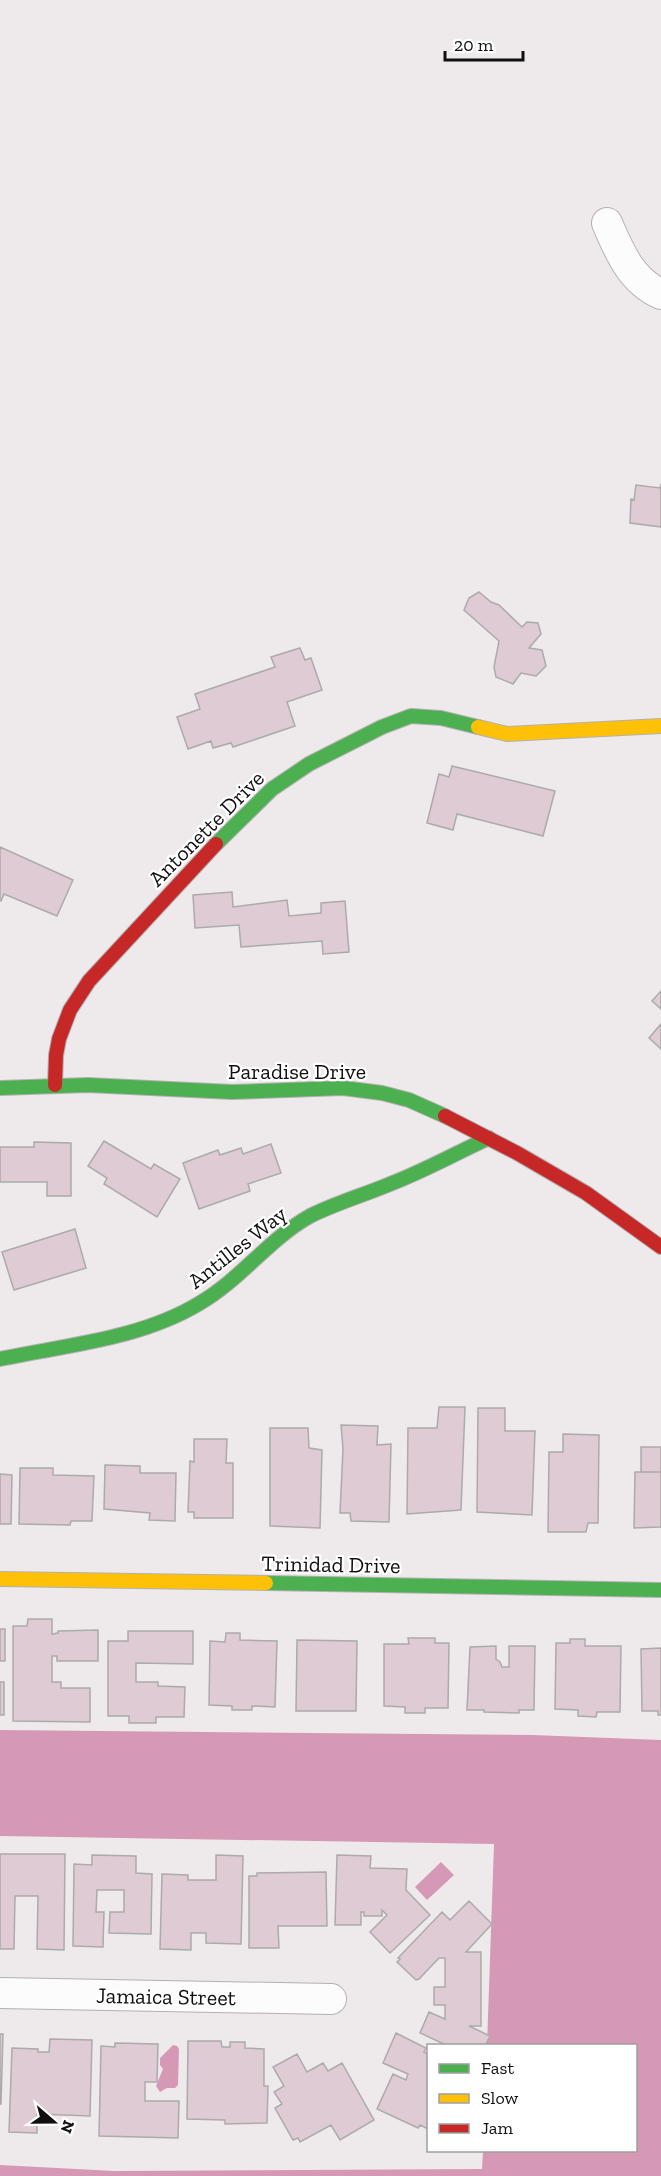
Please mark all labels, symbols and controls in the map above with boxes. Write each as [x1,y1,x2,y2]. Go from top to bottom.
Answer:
scale bar [445,24,523,62]
text: 20 m [454,34,494,56]
street label: Antonette Drive [143,765,270,892]
street label: Paradise Drive [228,1058,366,1085]
street label: Antilles Way [182,1200,293,1294]
street label: Trinidad Drive [261,1550,401,1579]
street label: Jamaica Street [96,1982,237,2011]
legend [427,2044,637,2152]
text: Fast [481,2057,514,2079]
text: Slow [481,2087,518,2109]
north arrow [24,2092,84,2152]
text: Jam [481,2117,513,2139]
text: N [57,2118,79,2136]

